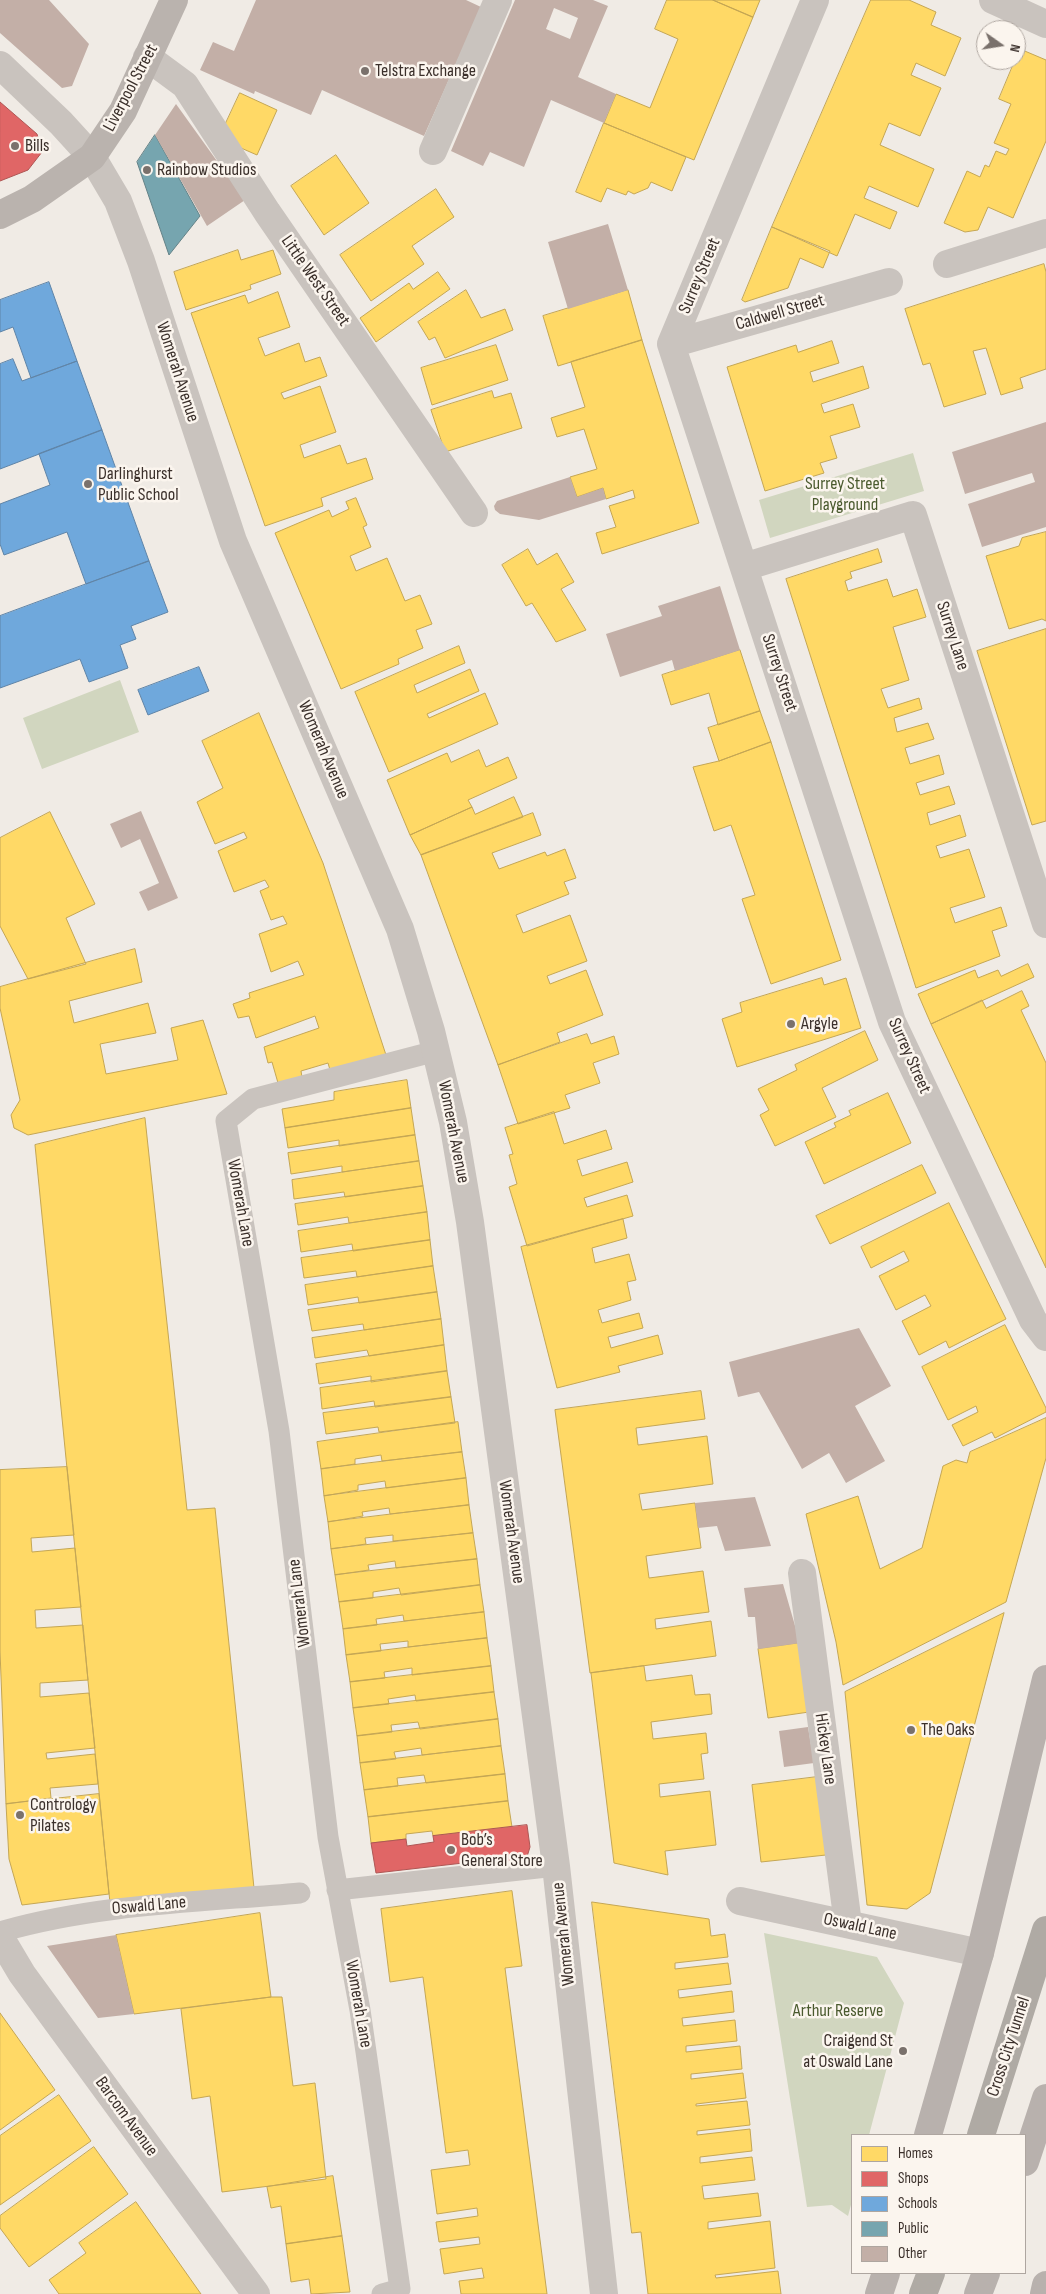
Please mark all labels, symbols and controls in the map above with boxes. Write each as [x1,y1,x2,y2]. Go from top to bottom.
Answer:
north arrow [976,20,1026,70]
street label: Liverpool Street [99,41,163,135]
text: N [1006,43,1024,54]
place label: Telstra Exchange [375,60,476,82]
marker: Telstra Exchange [359,65,371,77]
place label: Bills [25,135,50,157]
marker: Bills [9,140,21,152]
place label: Rainbow Studios [157,159,256,181]
marker: Rainbow Studios [141,164,153,176]
street label: Little West Street [276,231,354,331]
street label: Surrey Street [674,235,726,317]
street label: Caldwell Street [733,290,827,336]
street label: Womerah Avenue [151,319,203,425]
place label: Darlinghurst Public School [98,463,179,506]
park label: Surrey Street Playground [805,473,885,516]
marker: Darlinghurst Public School [82,478,94,490]
street label: Surrey Lane [931,599,973,673]
street label: Surrey Street [756,632,802,714]
street label: Womerah Avenue [293,698,353,802]
place label: Argyle [801,1013,838,1035]
street label: Surrey Street [883,1015,935,1097]
marker: Argyle [785,1018,797,1030]
street label: Womerah Avenue [432,1079,474,1185]
street label: Womerah Lane [222,1158,258,1248]
street label: Womerah Avenue [493,1479,529,1585]
street label: Womerah Lane [284,1558,316,1648]
street label: Hickey Lane [809,1712,841,1786]
place label: The Oaks [921,1719,975,1741]
marker: The Oaks [905,1724,917,1736]
place label: Contrology Pilates [30,1794,96,1836]
marker: Contrology Pilates [14,1809,26,1821]
place label: Bob’s General Store [461,1829,543,1872]
marker: Bob’s General Store [445,1844,457,1856]
street label: Womerah Avenue [548,1881,580,1987]
street label: Oswald Lane [111,1892,187,1920]
street label: Oswald Lane [821,1909,899,1945]
street label: Womerah Lane [340,1959,376,2049]
street label: Cross City Tunnel [983,1994,1035,2100]
park label: Arthur Reserve [793,2000,883,2022]
place label: Craigend St at Oswald Lane [803,2030,893,2072]
marker: Craigend St at Oswald Lane [897,2045,909,2057]
street label: Barcom Avenue [90,2073,162,2161]
legend [851,2134,1026,2274]
text: Homes [898,2144,933,2163]
text: Shops [898,2169,929,2188]
text: Schools [898,2194,937,2213]
text: Public [898,2219,929,2238]
text: Other [898,2244,927,2263]

